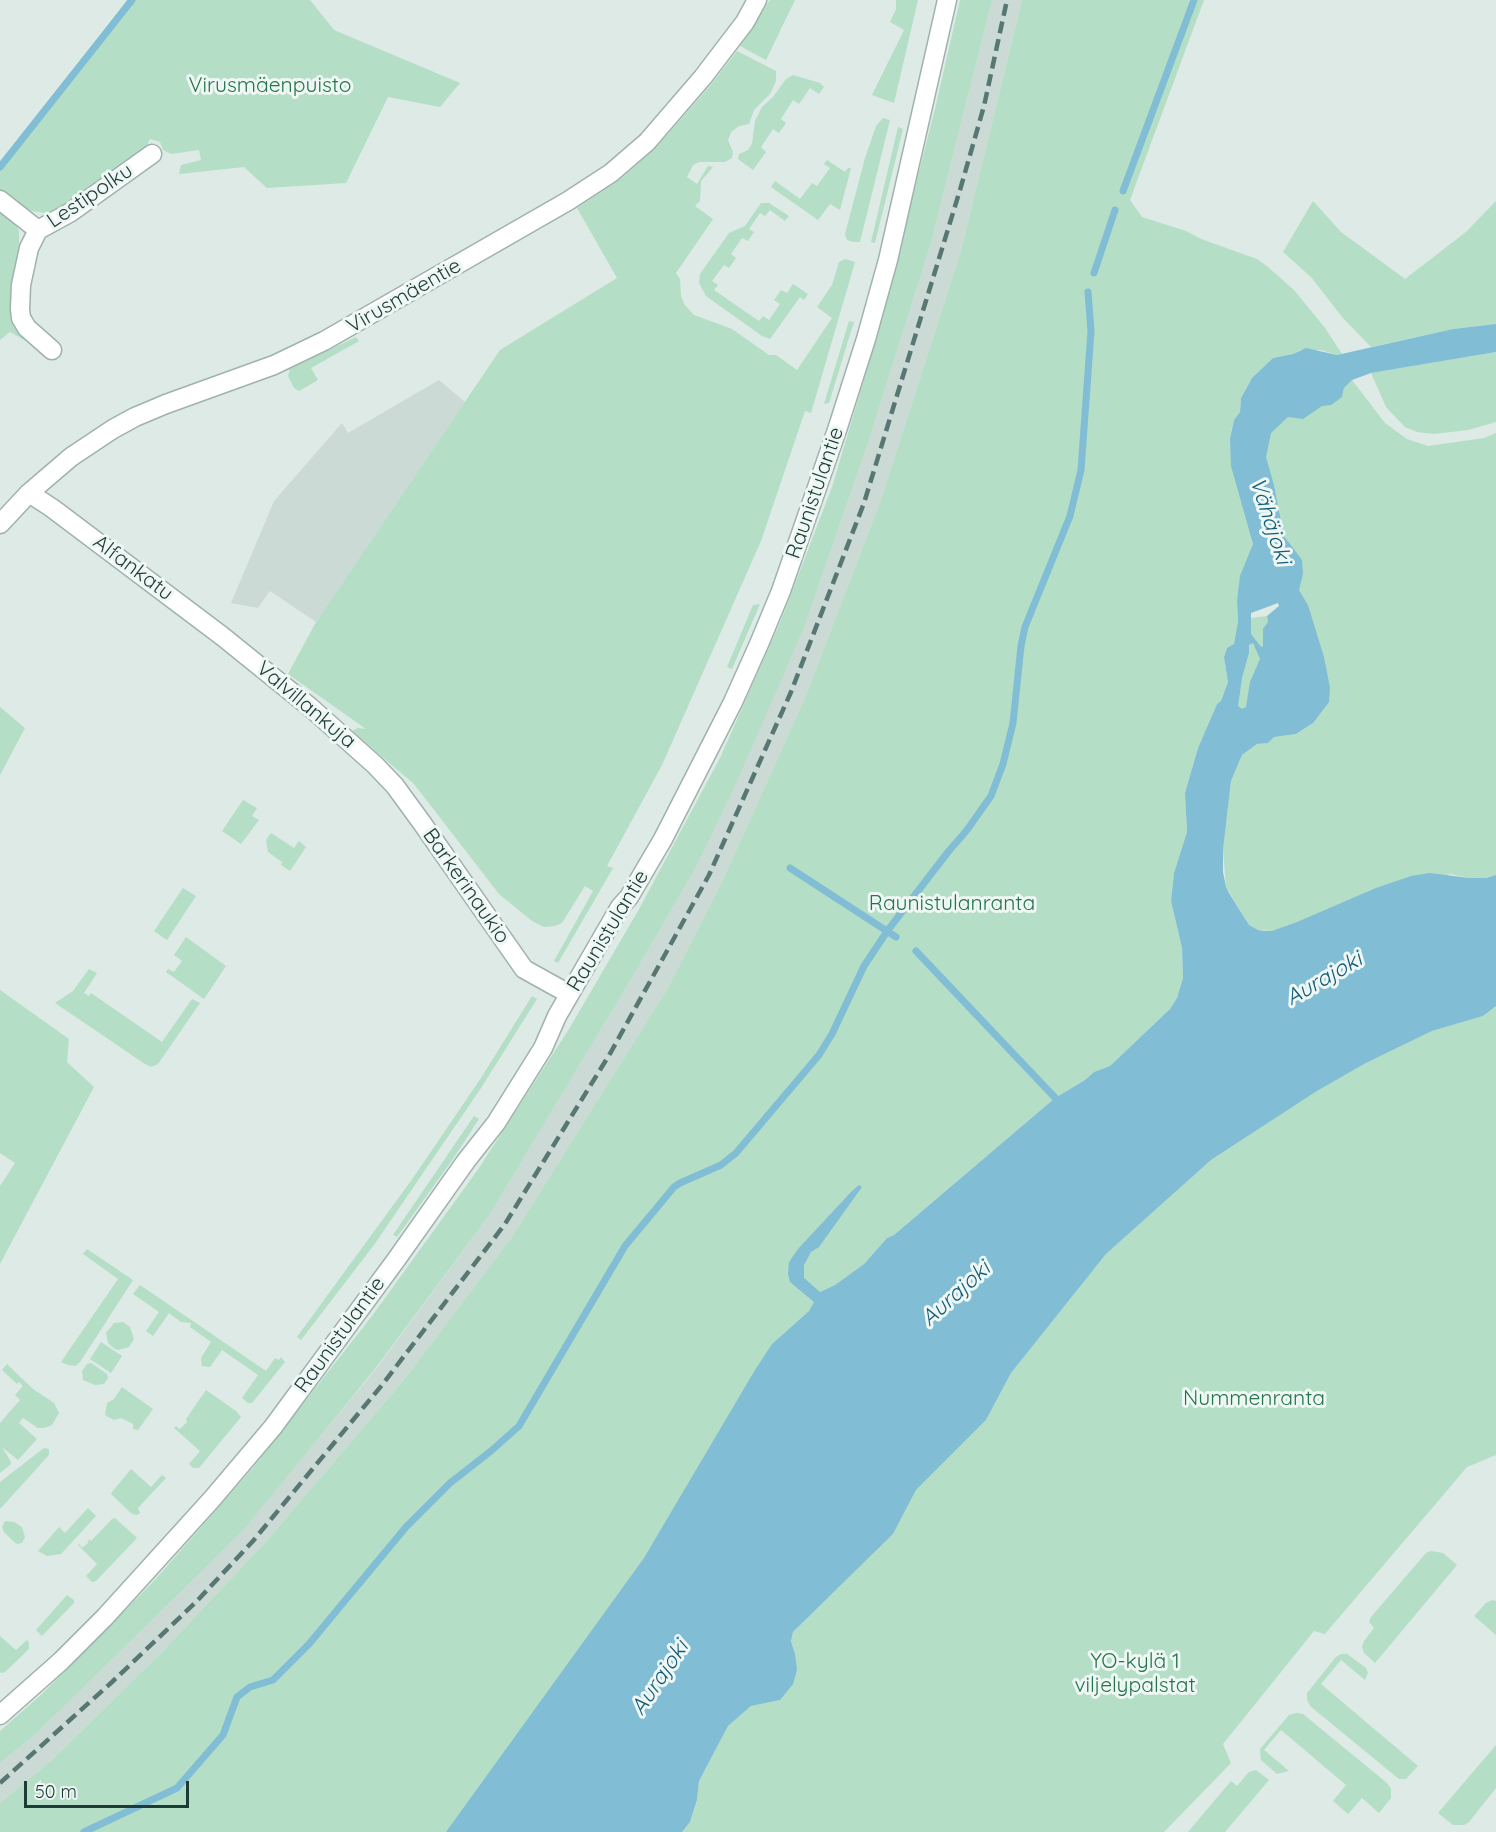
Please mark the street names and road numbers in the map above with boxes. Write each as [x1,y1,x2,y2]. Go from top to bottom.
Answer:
street label: Lestipolku [42,158,138,234]
street label: Virusmäentie [342,253,466,339]
street label: Raunistulantie [781,424,849,562]
street label: Alfankatu [88,530,178,606]
street label: Valvillankuja [251,656,361,754]
street label: Barkerinaukio [417,824,515,948]
street label: Raunistulantie [562,866,654,996]
street label: Raunistulantie [289,1272,391,1398]

